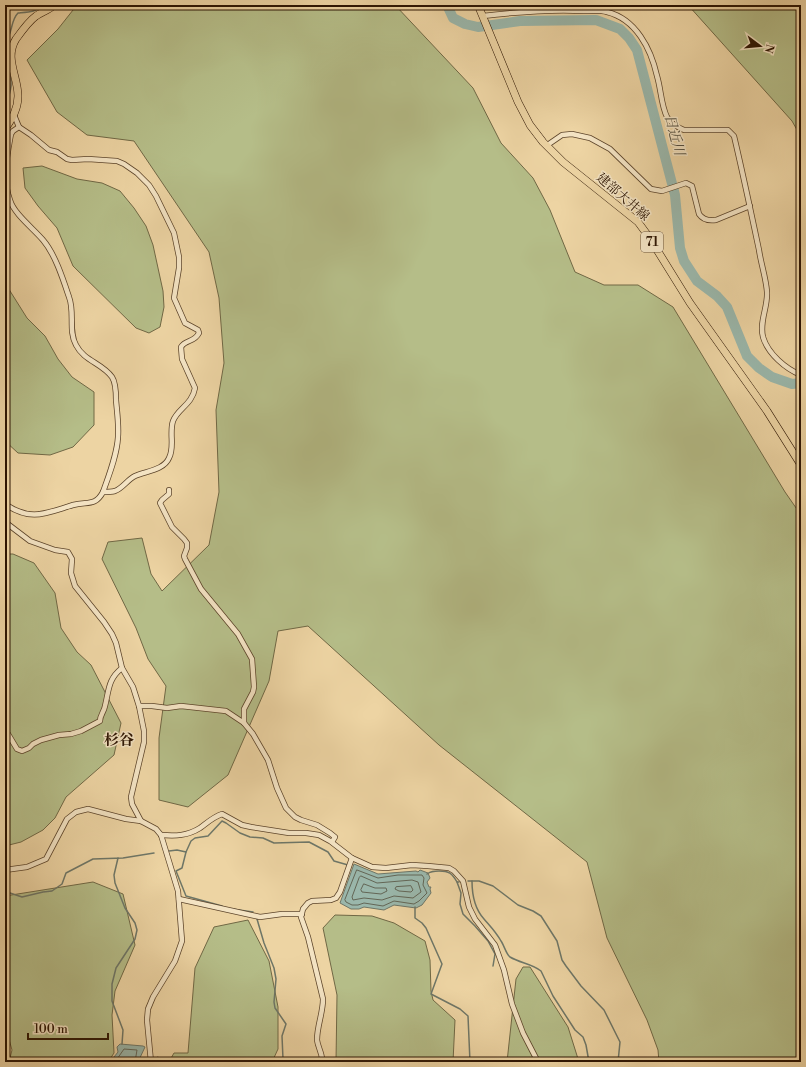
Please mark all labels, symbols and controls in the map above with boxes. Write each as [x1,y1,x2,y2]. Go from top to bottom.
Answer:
north arrow [740,26,780,66]
text: N [761,42,777,55]
water label: 日近川 [660,112,689,160]
street label: 建部大井線 [593,170,653,224]
road number: 71 [641,232,663,252]
district label: 杉谷 [104,731,134,750]
scale bar [28,1015,108,1041]
text: 100 m [34,1022,68,1037]

